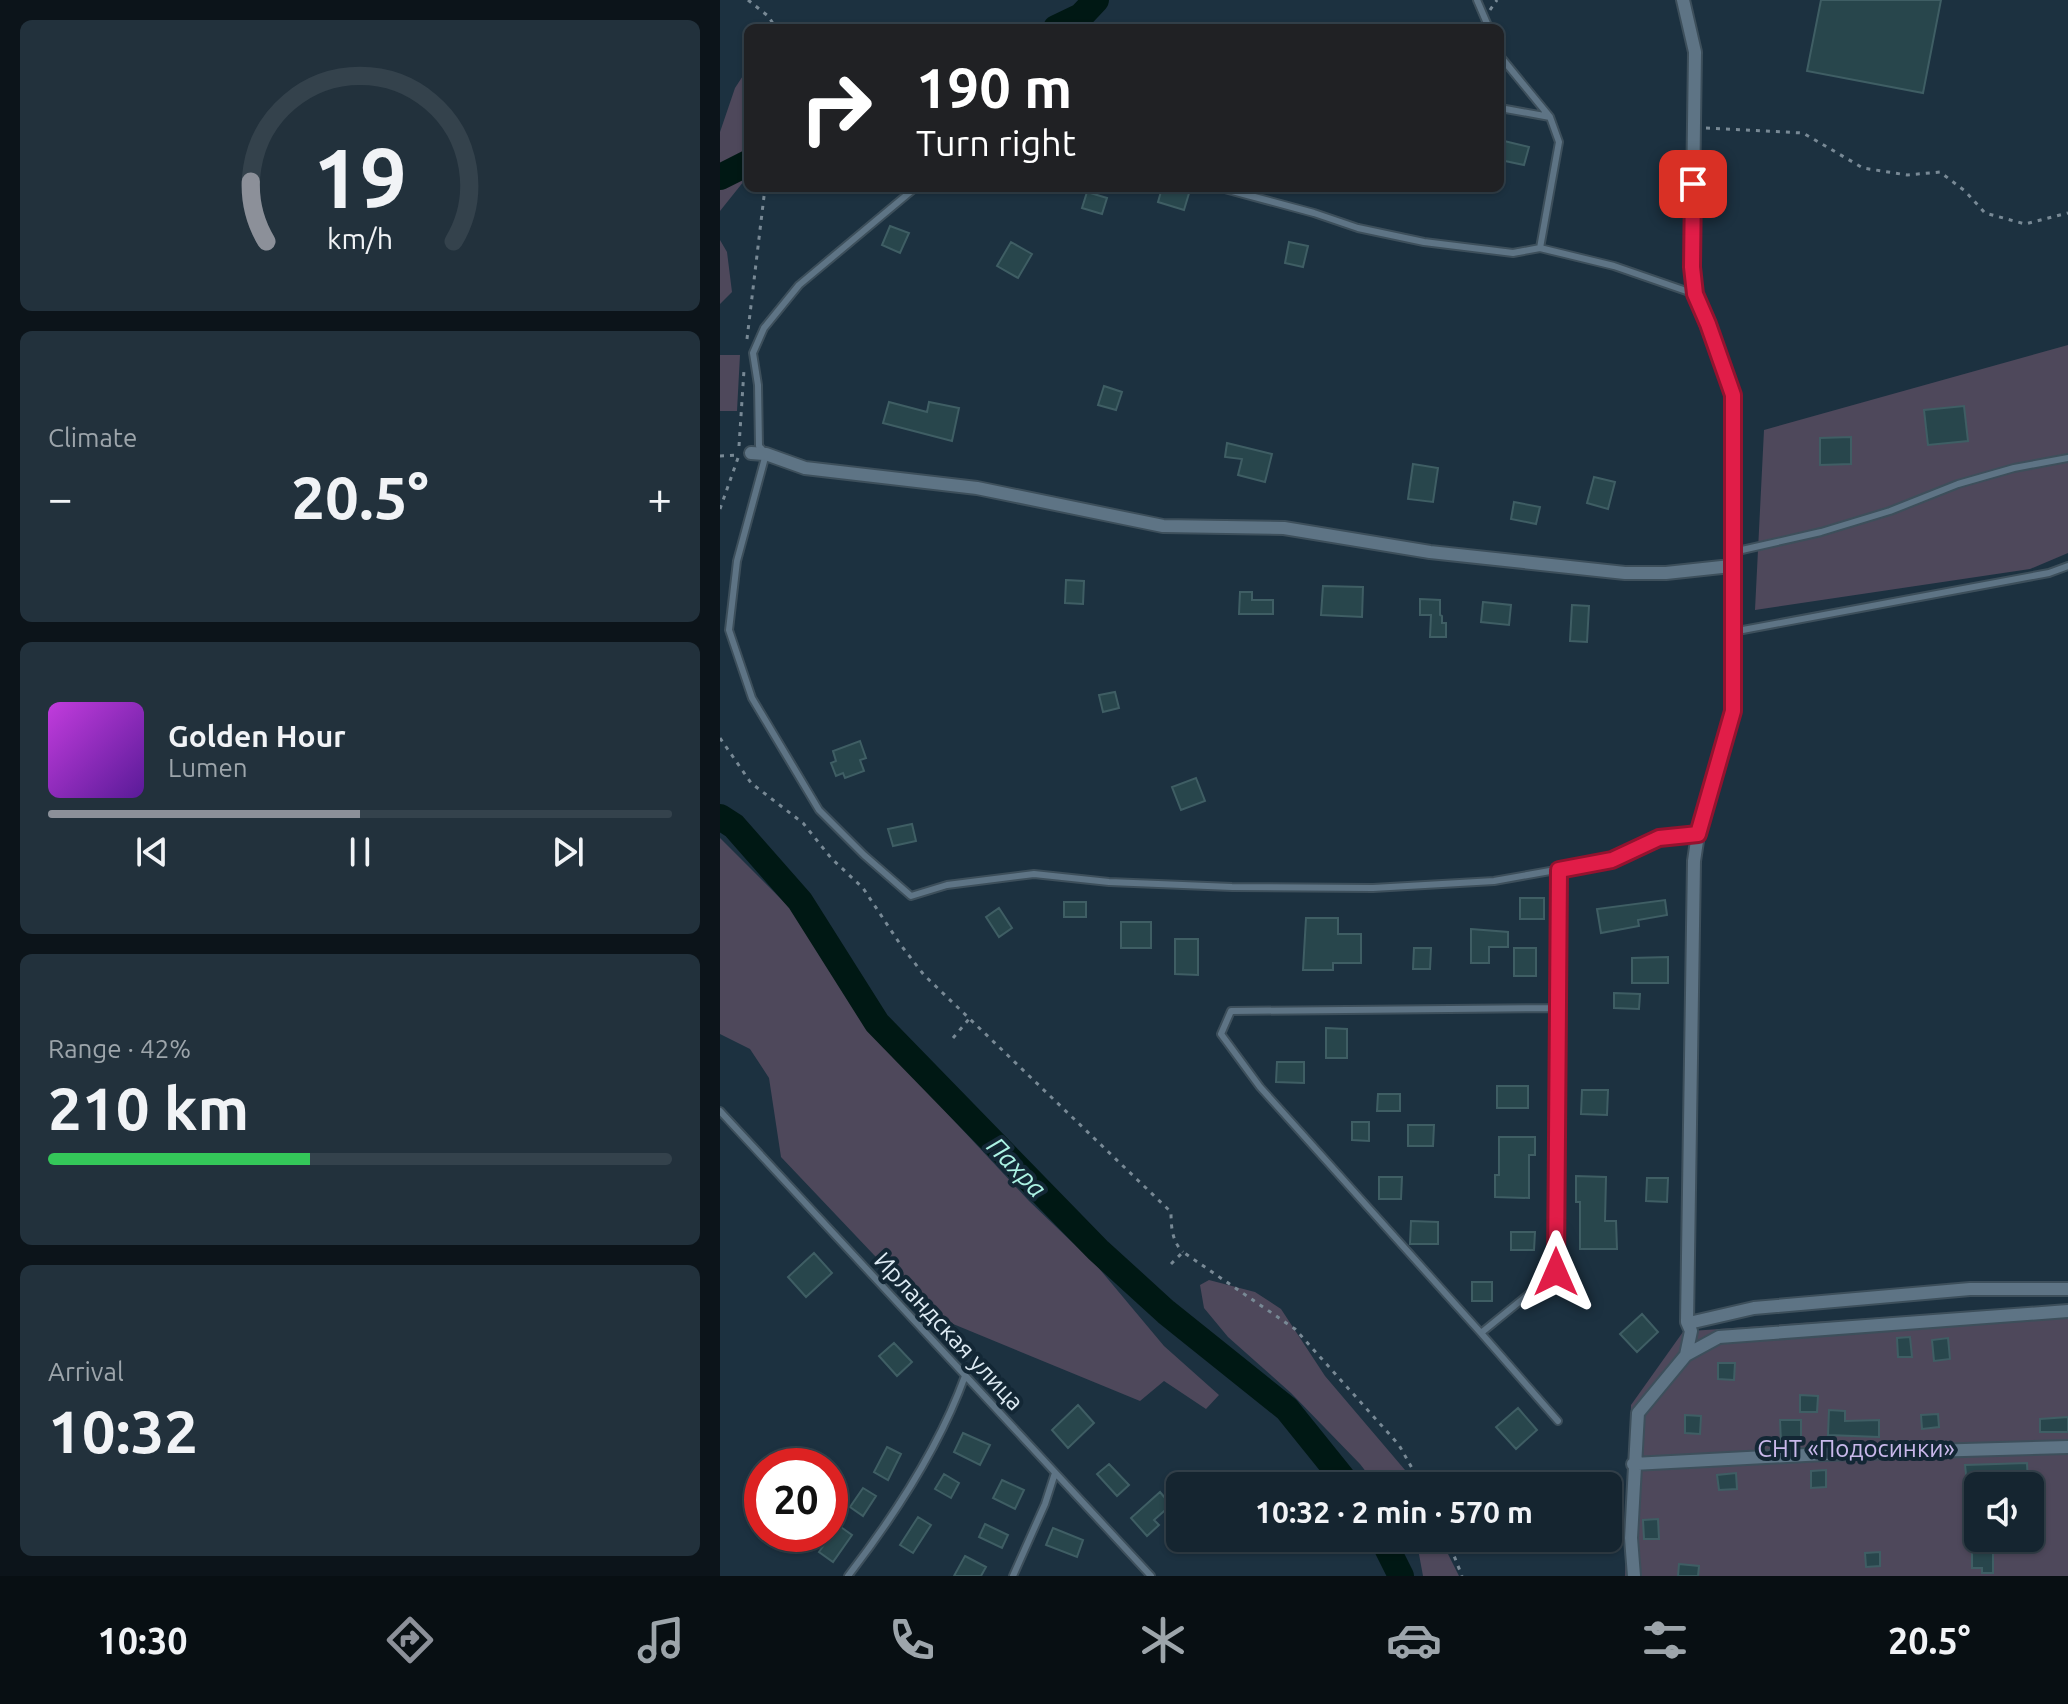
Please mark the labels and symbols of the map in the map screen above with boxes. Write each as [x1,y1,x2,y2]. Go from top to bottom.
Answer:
pin [1659,150,1727,218]
water label: Пахра [982,1131,1052,1203]
position arrow [1514,1230,1598,1314]
street label: Ирландская улица [869,1247,1029,1415]
park label: СНТ «Подосинки» [1757,1435,1955,1462]
speed limit sign: 20 [744,1448,848,1552]

